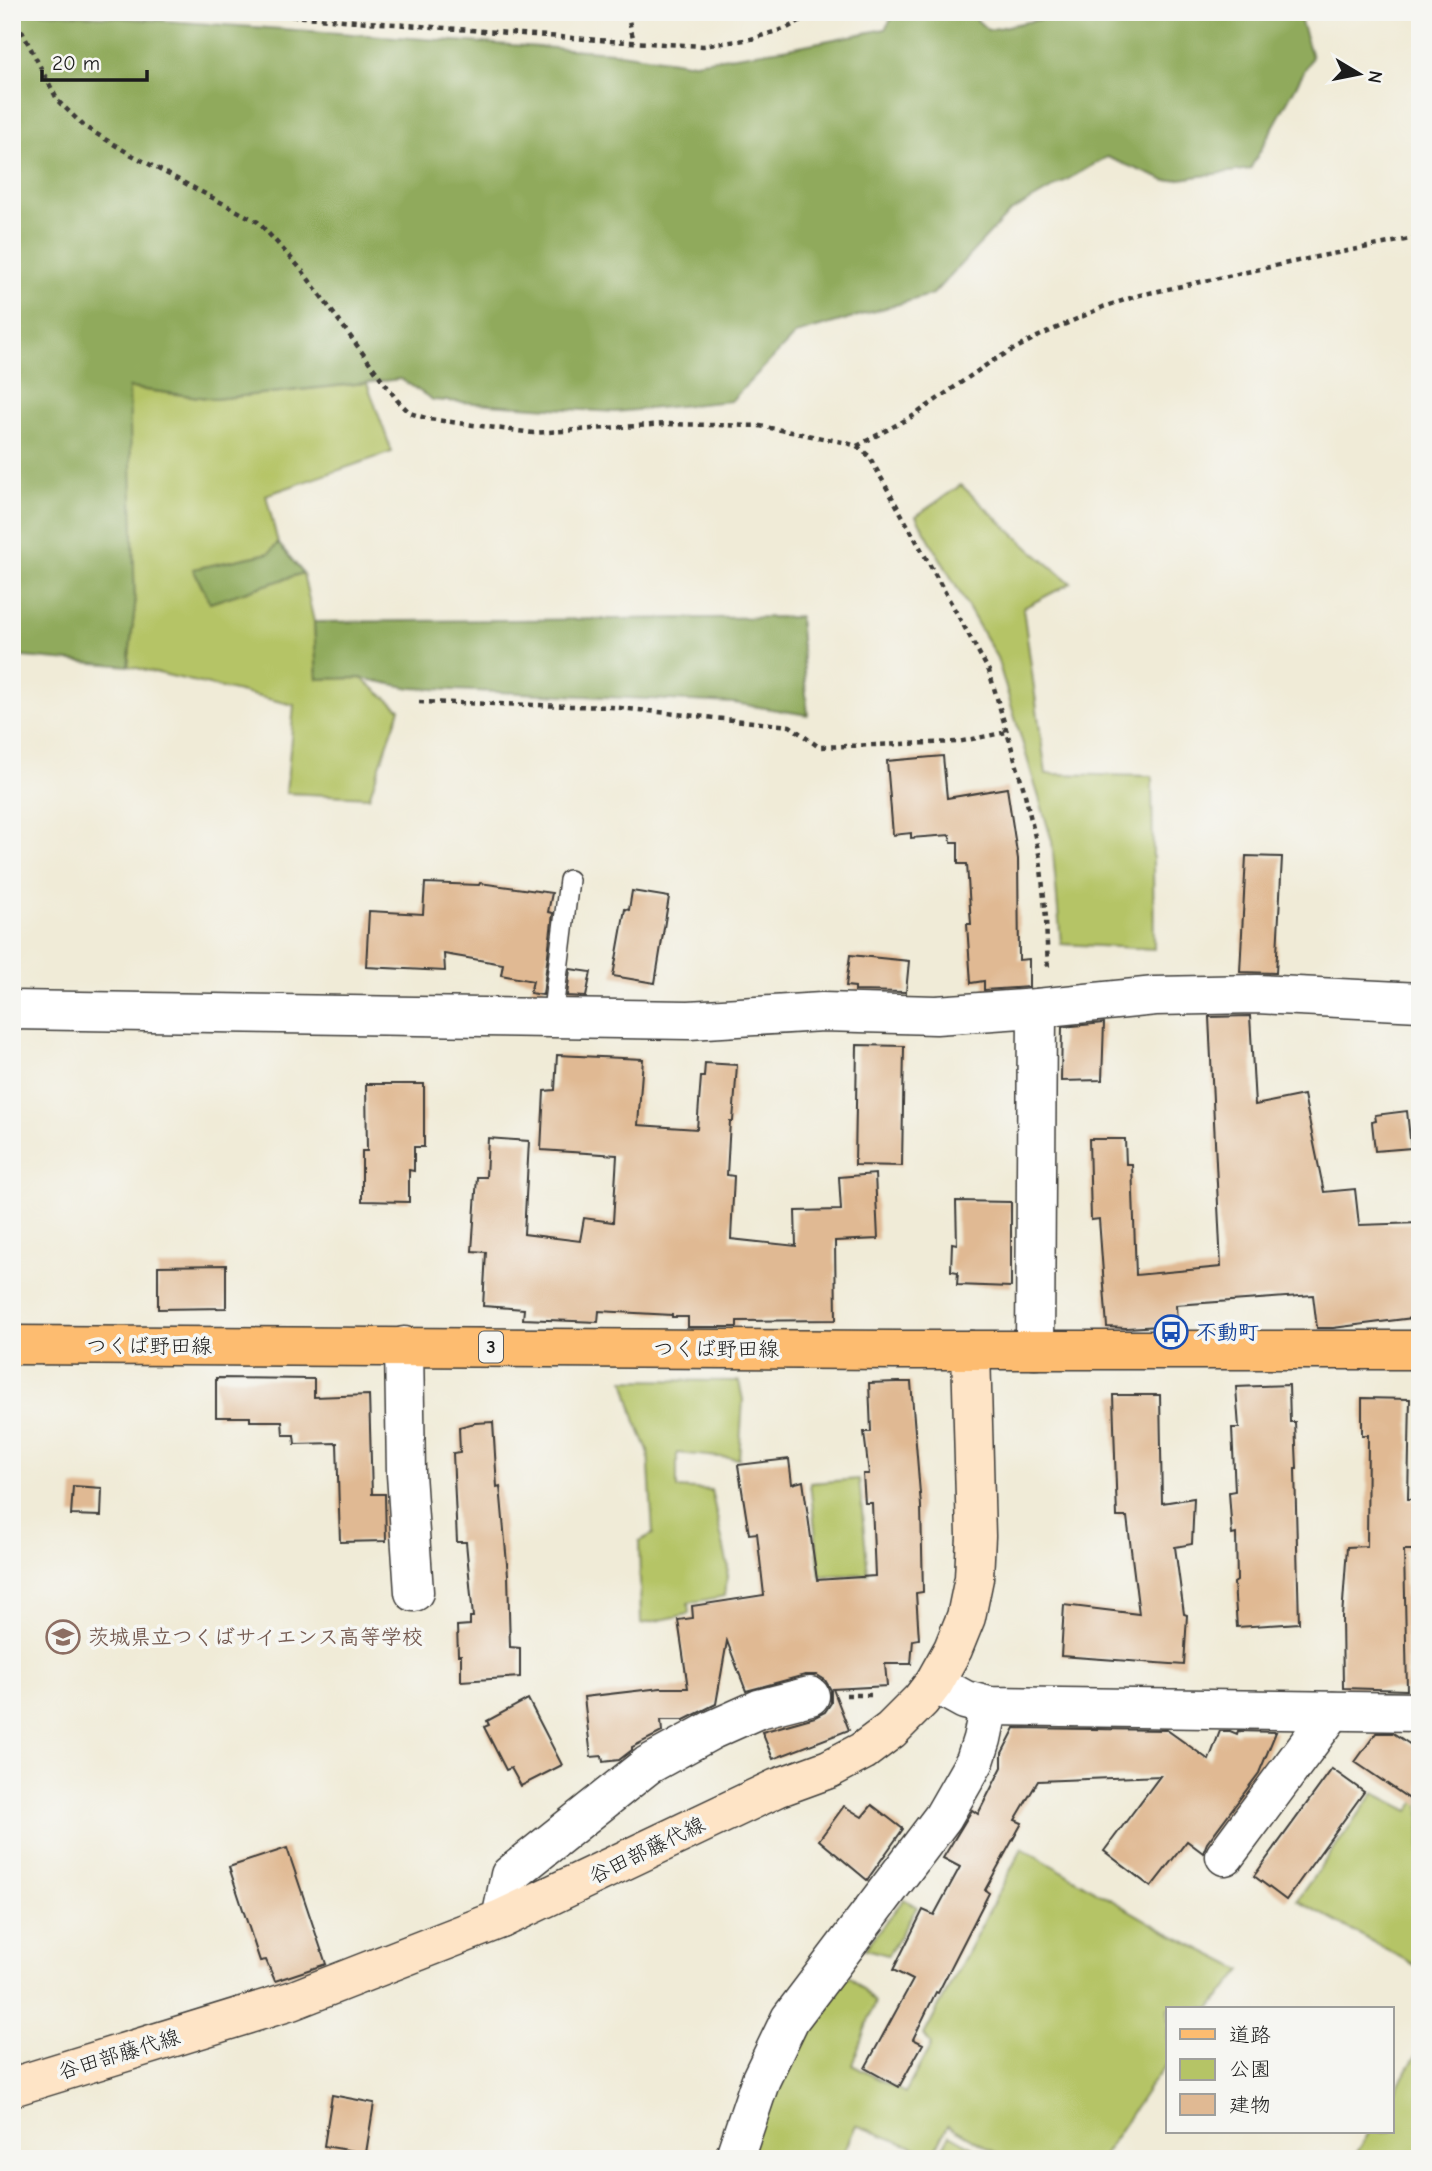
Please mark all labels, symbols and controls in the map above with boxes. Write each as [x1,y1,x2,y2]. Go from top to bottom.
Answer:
scale bar [42,38,147,82]
north arrow [1324,38,1394,108]
text: 20 m [52,51,100,75]
text: N [1363,69,1387,85]
bus stop icon: 不動町 [1152,1313,1190,1351]
place label: 不動町 [1196,1320,1259,1344]
road number: 3 [479,1331,503,1362]
street label: つくば野田線 [86,1334,212,1358]
street label: つくば野田線 [653,1337,779,1361]
school or university icon: 茨城県立つくばサイエンス高等学校 [44,1618,82,1656]
place label: 茨城県立つくばサイエンス高等学校 [88,1625,423,1649]
street label: 谷田部藤代線 [585,1812,709,1888]
legend [1166,2007,1394,2132]
text: 道路 [1229,2023,1271,2047]
street label: 谷田部藤代線 [55,2024,183,2084]
text: 公園 [1229,2057,1271,2081]
text: 建物 [1229,2093,1271,2117]

